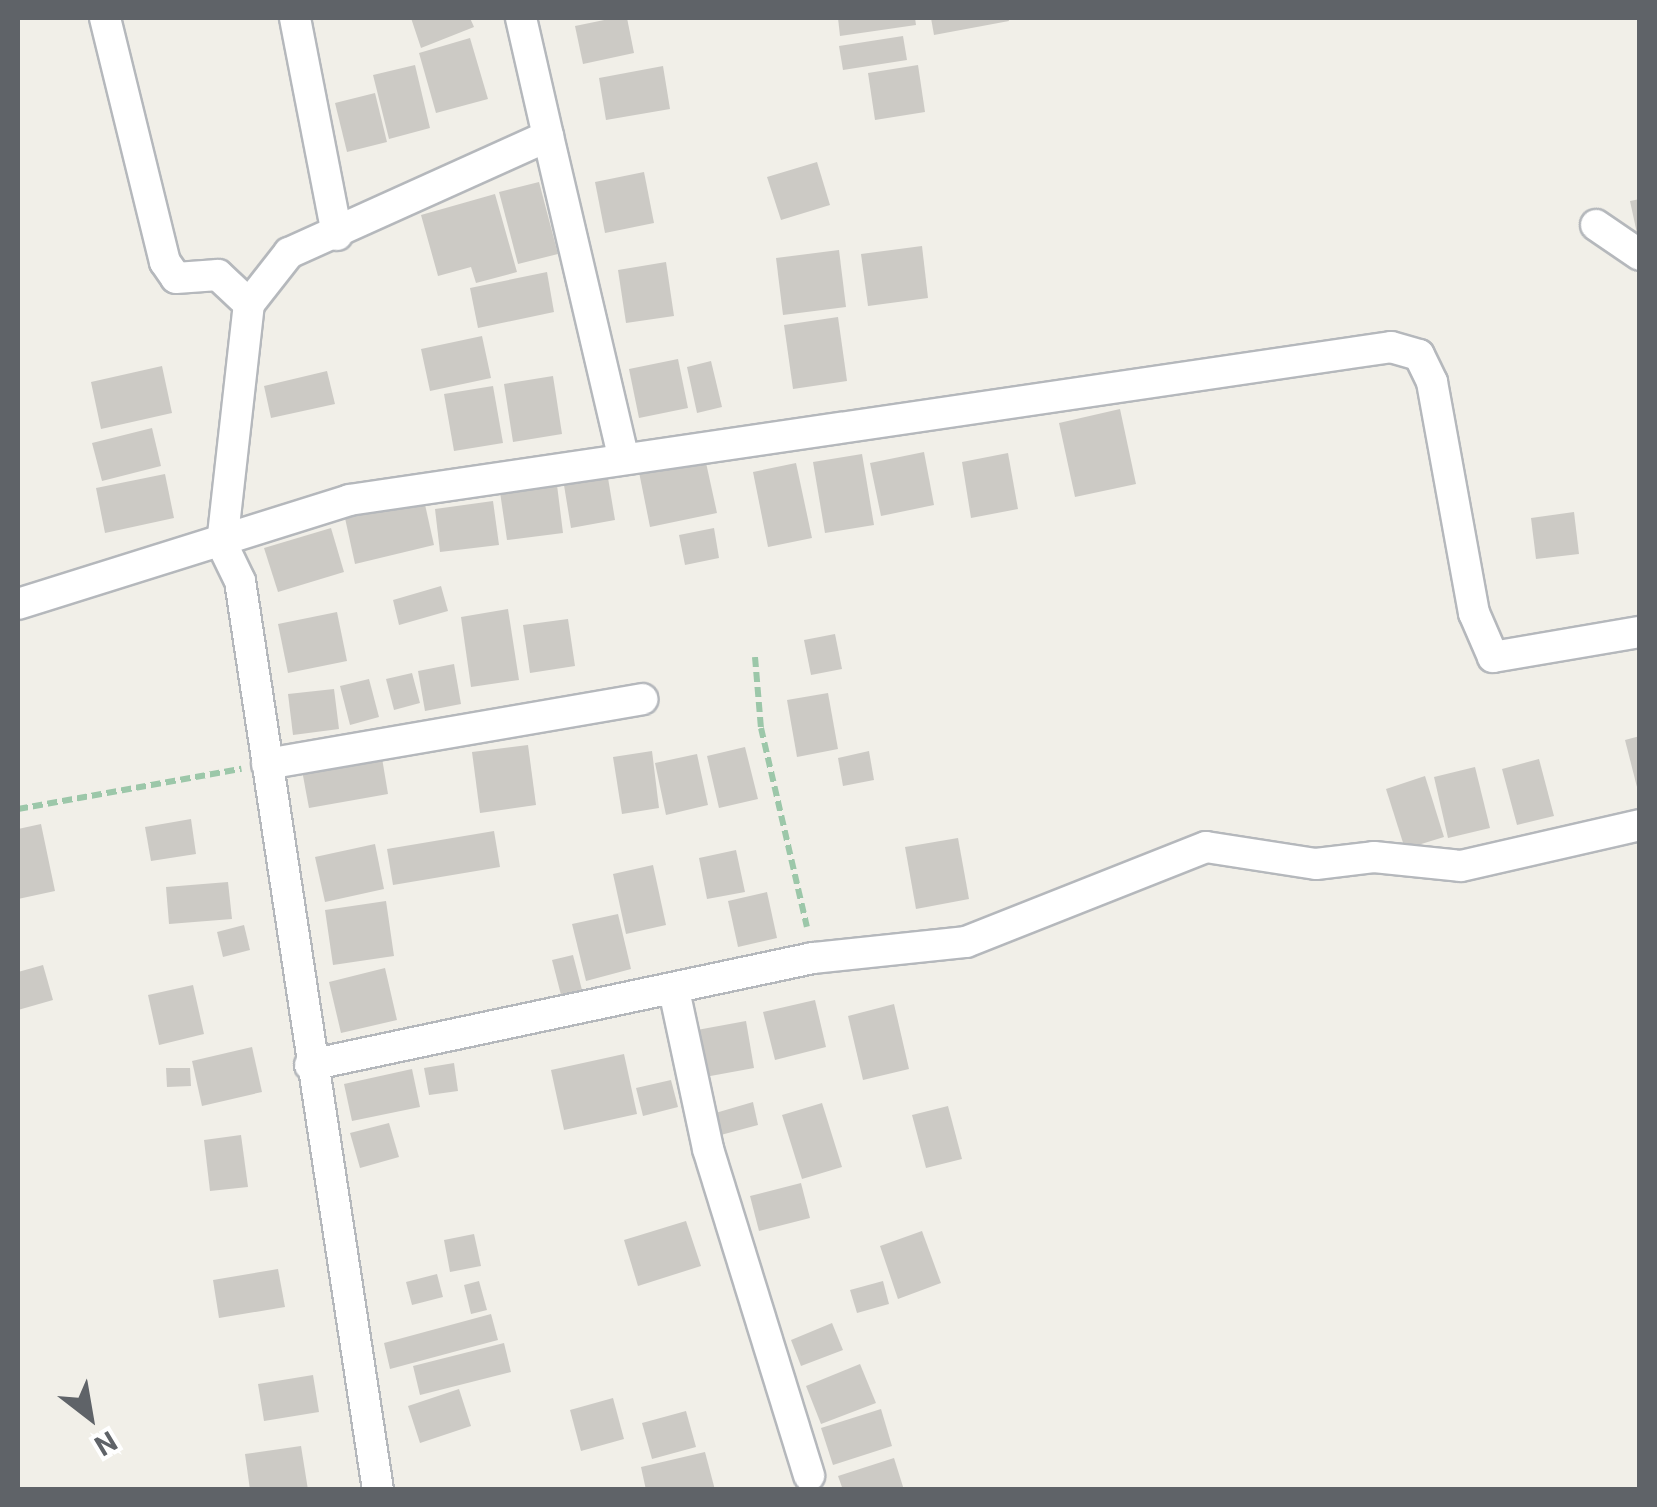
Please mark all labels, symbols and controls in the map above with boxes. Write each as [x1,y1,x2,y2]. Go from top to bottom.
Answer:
north arrow [40,1367,140,1467]
text: N [89,1424,123,1462]

